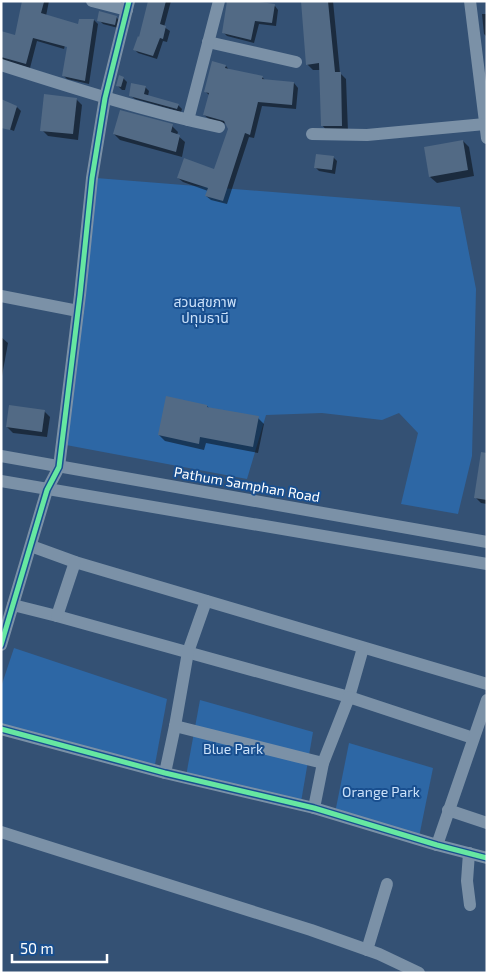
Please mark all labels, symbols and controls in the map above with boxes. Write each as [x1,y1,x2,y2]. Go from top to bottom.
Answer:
park label: สวนสุขภาพ ปทุมธานี [174,293,237,327]
street label: Pathum Samphan Road [173,463,321,505]
park label: Blue Park [203,740,263,757]
park label: Orange Park [342,783,420,800]
scale bar [12,932,108,964]
text: 50 m [20,939,54,957]

